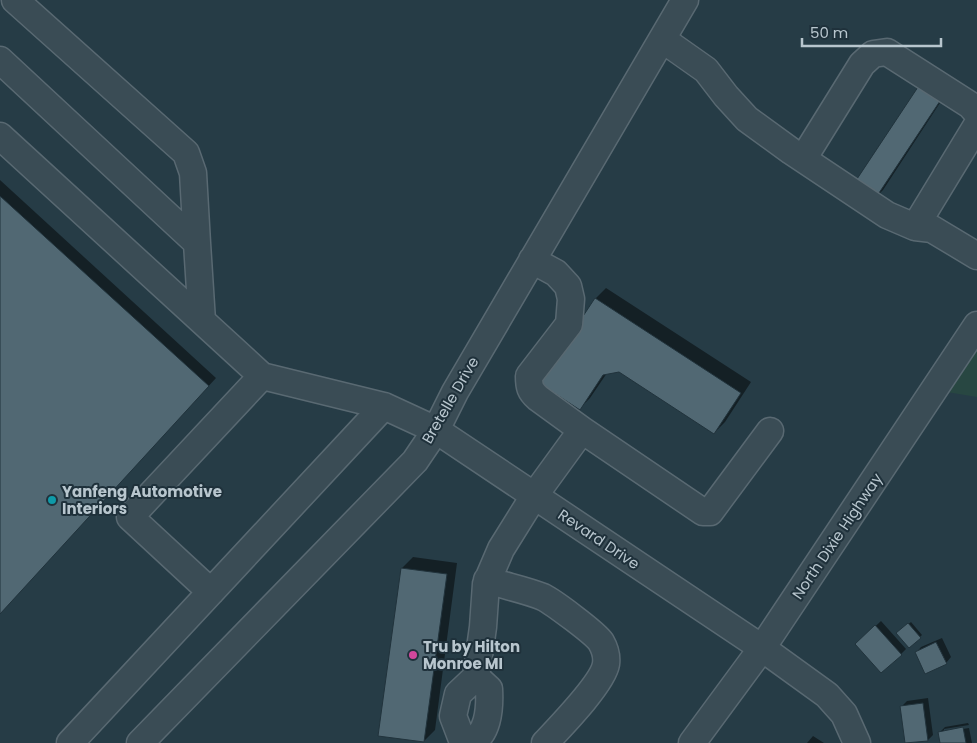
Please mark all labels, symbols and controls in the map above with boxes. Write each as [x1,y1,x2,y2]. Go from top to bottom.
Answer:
scale bar [802,15,941,47]
text: 50 m [810,22,848,43]
street label: Bretelle Drive [417,353,483,447]
street label: North Dixie Highway [787,468,887,603]
place label: Yanfeng Automotive Interiors [62,481,222,519]
marker: Yanfeng Automotive Interiors [46,494,58,506]
street label: Revard Drive [554,504,644,574]
place label: Tru by Hilton Monroe MI [423,636,520,674]
marker: Tru by Hilton Monroe MI [407,649,419,661]

